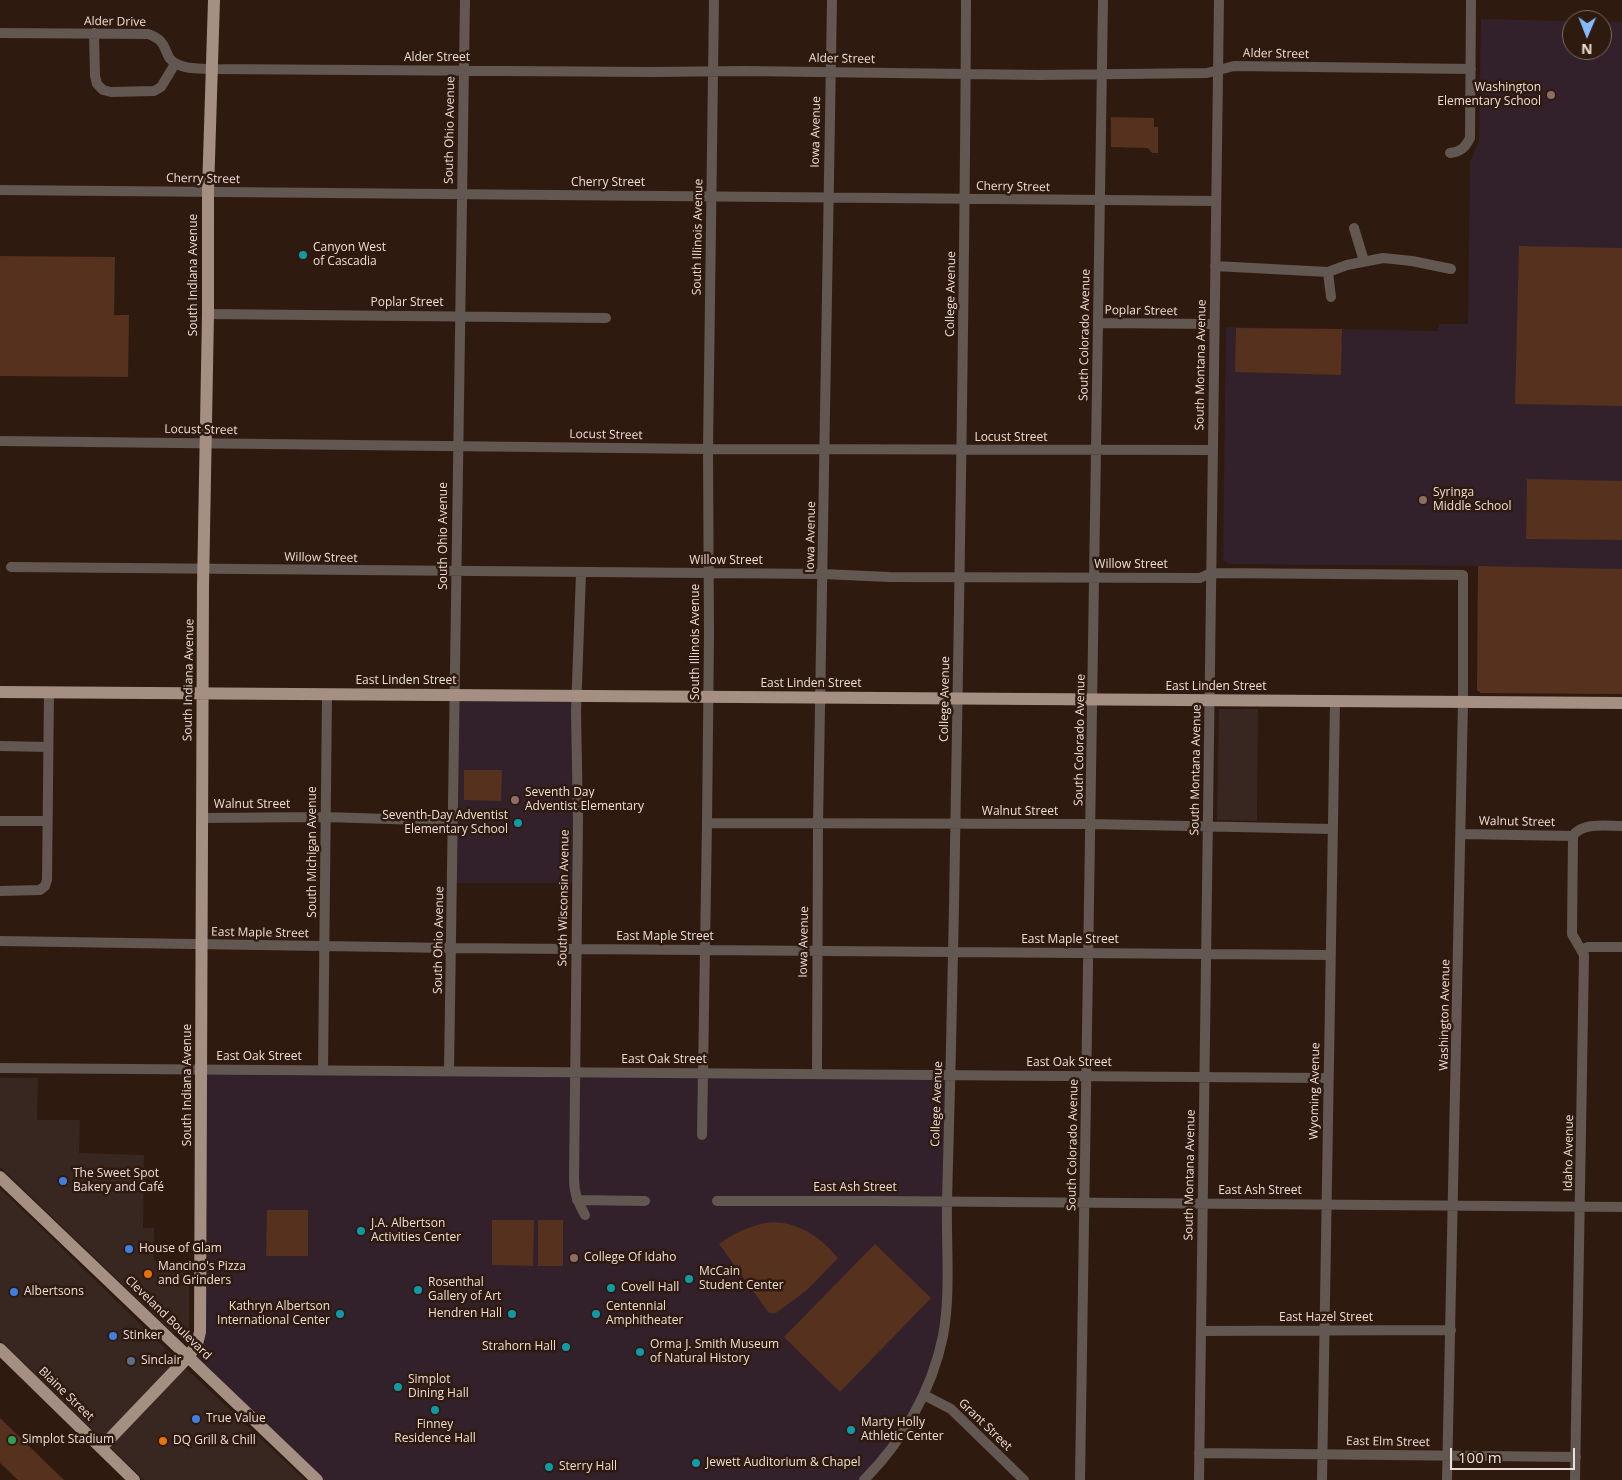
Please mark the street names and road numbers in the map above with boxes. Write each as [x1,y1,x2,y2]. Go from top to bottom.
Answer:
street label: Alder Drive [84,14,146,30]
street label: Alder Street [1243,46,1309,62]
street label: Alder Street [404,51,470,65]
street label: Alder Street [809,51,875,67]
street label: South Ohio Avenue [442,76,458,184]
street label: Iowa Avenue [808,96,824,168]
street label: Cherry Street [166,171,240,187]
street label: Cherry Street [571,176,645,190]
street label: South Illinois Avenue [690,179,706,295]
street label: Cherry Street [976,179,1050,195]
street label: South Indiana Avenue [187,214,201,336]
street label: College Avenue [943,251,959,337]
street label: South Colorado Avenue [1077,269,1093,401]
street label: Poplar Street [370,296,444,310]
street label: South Montana Avenue [1193,299,1209,431]
street label: Poplar Street [1104,303,1178,319]
street label: Locust Street [164,422,238,438]
street label: Locust Street [569,427,643,443]
street label: Locust Street [974,431,1048,445]
street label: South Ohio Avenue [437,482,451,590]
street label: Iowa Avenue [803,501,819,573]
street label: Willow Street [284,550,358,566]
street label: Willow Street [689,554,763,568]
street label: Willow Street [1094,558,1168,572]
street label: South Illinois Avenue [689,584,703,700]
street label: South Indiana Avenue [181,619,197,741]
street label: College Avenue [937,656,953,742]
street label: East Linden Street [355,674,457,688]
street label: South Colorado Avenue [1072,674,1088,806]
street label: East Linden Street [760,677,862,691]
street label: East Linden Street [1165,680,1267,694]
street label: South Montana Avenue [1188,704,1204,836]
street label: South Michigan Avenue [306,786,320,918]
street label: Walnut Street [214,798,290,812]
street label: Walnut Street [982,805,1058,819]
street label: Walnut Street [1479,814,1555,830]
street label: South Wisconsin Avenue [556,829,572,967]
street label: South Ohio Avenue [431,886,447,994]
street label: Iowa Avenue [796,906,812,978]
street label: East Maple Street [211,925,309,941]
street label: East Maple Street [616,930,714,944]
street label: East Maple Street [1021,933,1119,947]
street label: Washington Avenue [1437,959,1453,1071]
street label: South Indiana Avenue [181,1024,195,1146]
street label: Wyoming Avenue [1307,1042,1323,1140]
street label: East Oak Street [216,1050,302,1064]
street label: East Oak Street [621,1053,707,1067]
street label: East Oak Street [1026,1056,1112,1070]
street label: College Avenue [928,1061,946,1147]
street label: South Colorado Avenue [1065,1079,1081,1211]
street label: South Montana Avenue [1182,1109,1198,1241]
street label: Idaho Avenue [1561,1114,1577,1192]
street label: East Ash Street [813,1181,897,1195]
street label: East Ash Street [1218,1184,1302,1198]
street label: Cleveland Boulevard [122,1273,214,1363]
street label: East Hazel Street [1279,1311,1373,1325]
street label: Blaine Street [35,1364,97,1424]
street label: Grant Street [955,1396,1015,1454]
street label: East Elm Street [1346,1434,1430,1450]

